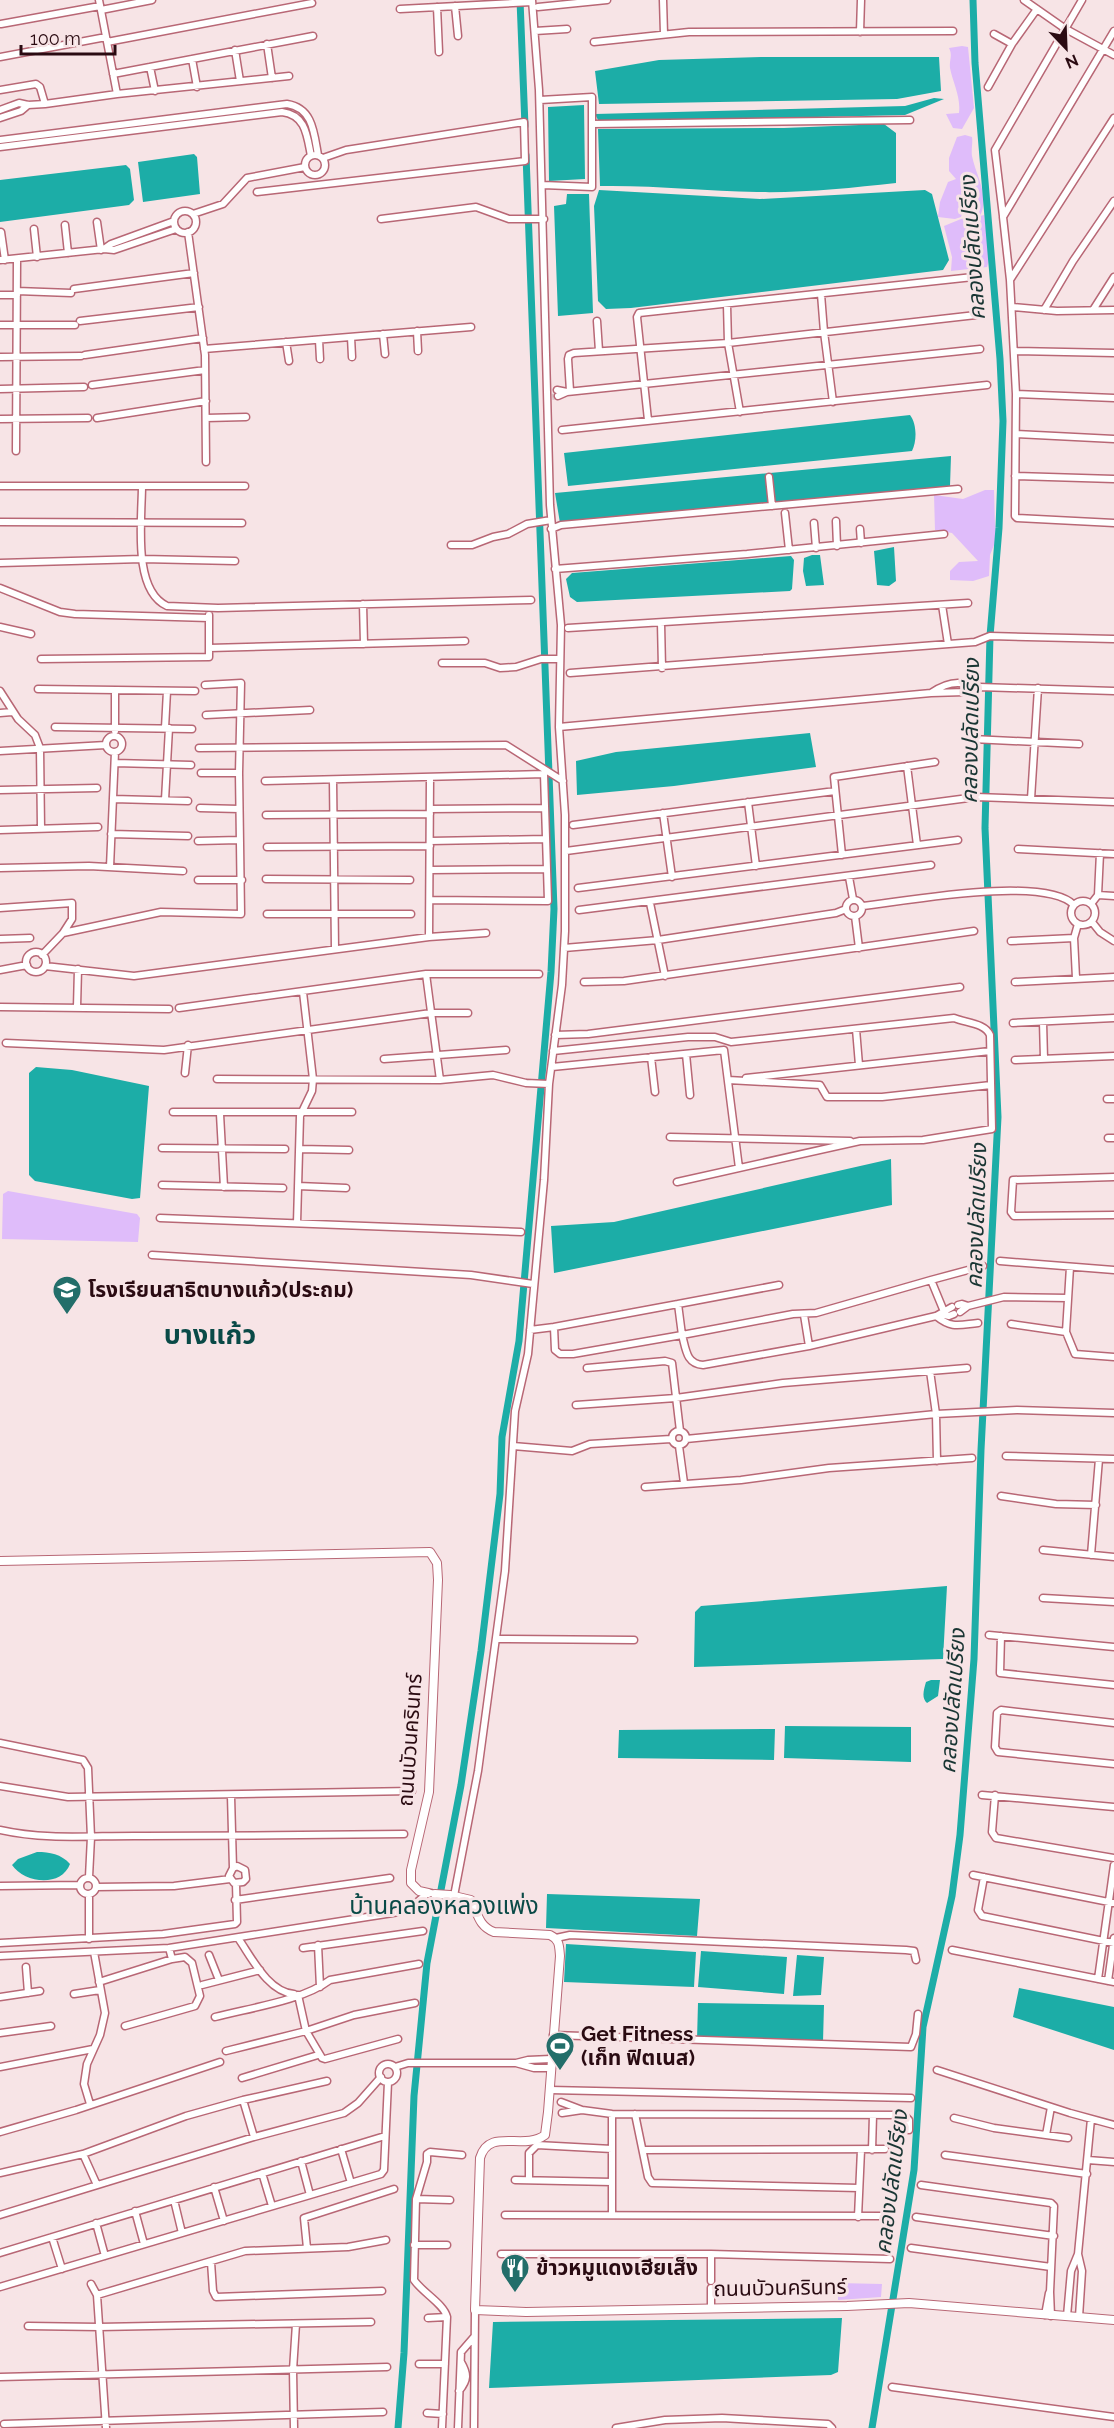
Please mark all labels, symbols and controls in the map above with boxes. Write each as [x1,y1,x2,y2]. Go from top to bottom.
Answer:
scale bar [21,18,116,56]
north arrow [1036,18,1096,78]
text: 100 m [30,28,81,49]
text: N [1062,50,1081,72]
water label: คลองปลัดเปรียง [954,174,990,321]
water label: คลองปลัดเปรียง [956,657,984,804]
water label: คลองปลัดเปรียง [960,1142,992,1289]
school or university icon: โรงเรียนสาธิตบางแก้ว(ประถม) [51,1274,83,1316]
place label: โรงเรียนสาธิตบางแก้ว(ประถม) [88,1277,353,1302]
district label: บางแก้ว [164,1319,256,1350]
water label: คลองปลัดเปรียง [934,1627,970,1774]
street label: ถนนบัวนครินทร์ [392,1672,427,1807]
district label: บ้านคลองหลวงแพ่ง [349,1891,539,1920]
place label: Get Fitness (เก็ท ฟิตเนส) [581,2021,695,2070]
sports icon: Get Fitness (เก็ท ฟิตเนส) [544,2030,576,2072]
water label: คลองปลัดเปรียง [869,2107,913,2256]
restaurant icon: ข้าวหมูแดงเฮียเส็ง [499,2252,531,2294]
place label: ข้าวหมูแดงเฮียเส็ง [536,2255,698,2281]
street label: ถนนบัวนครินทร์ [713,2274,848,2301]

